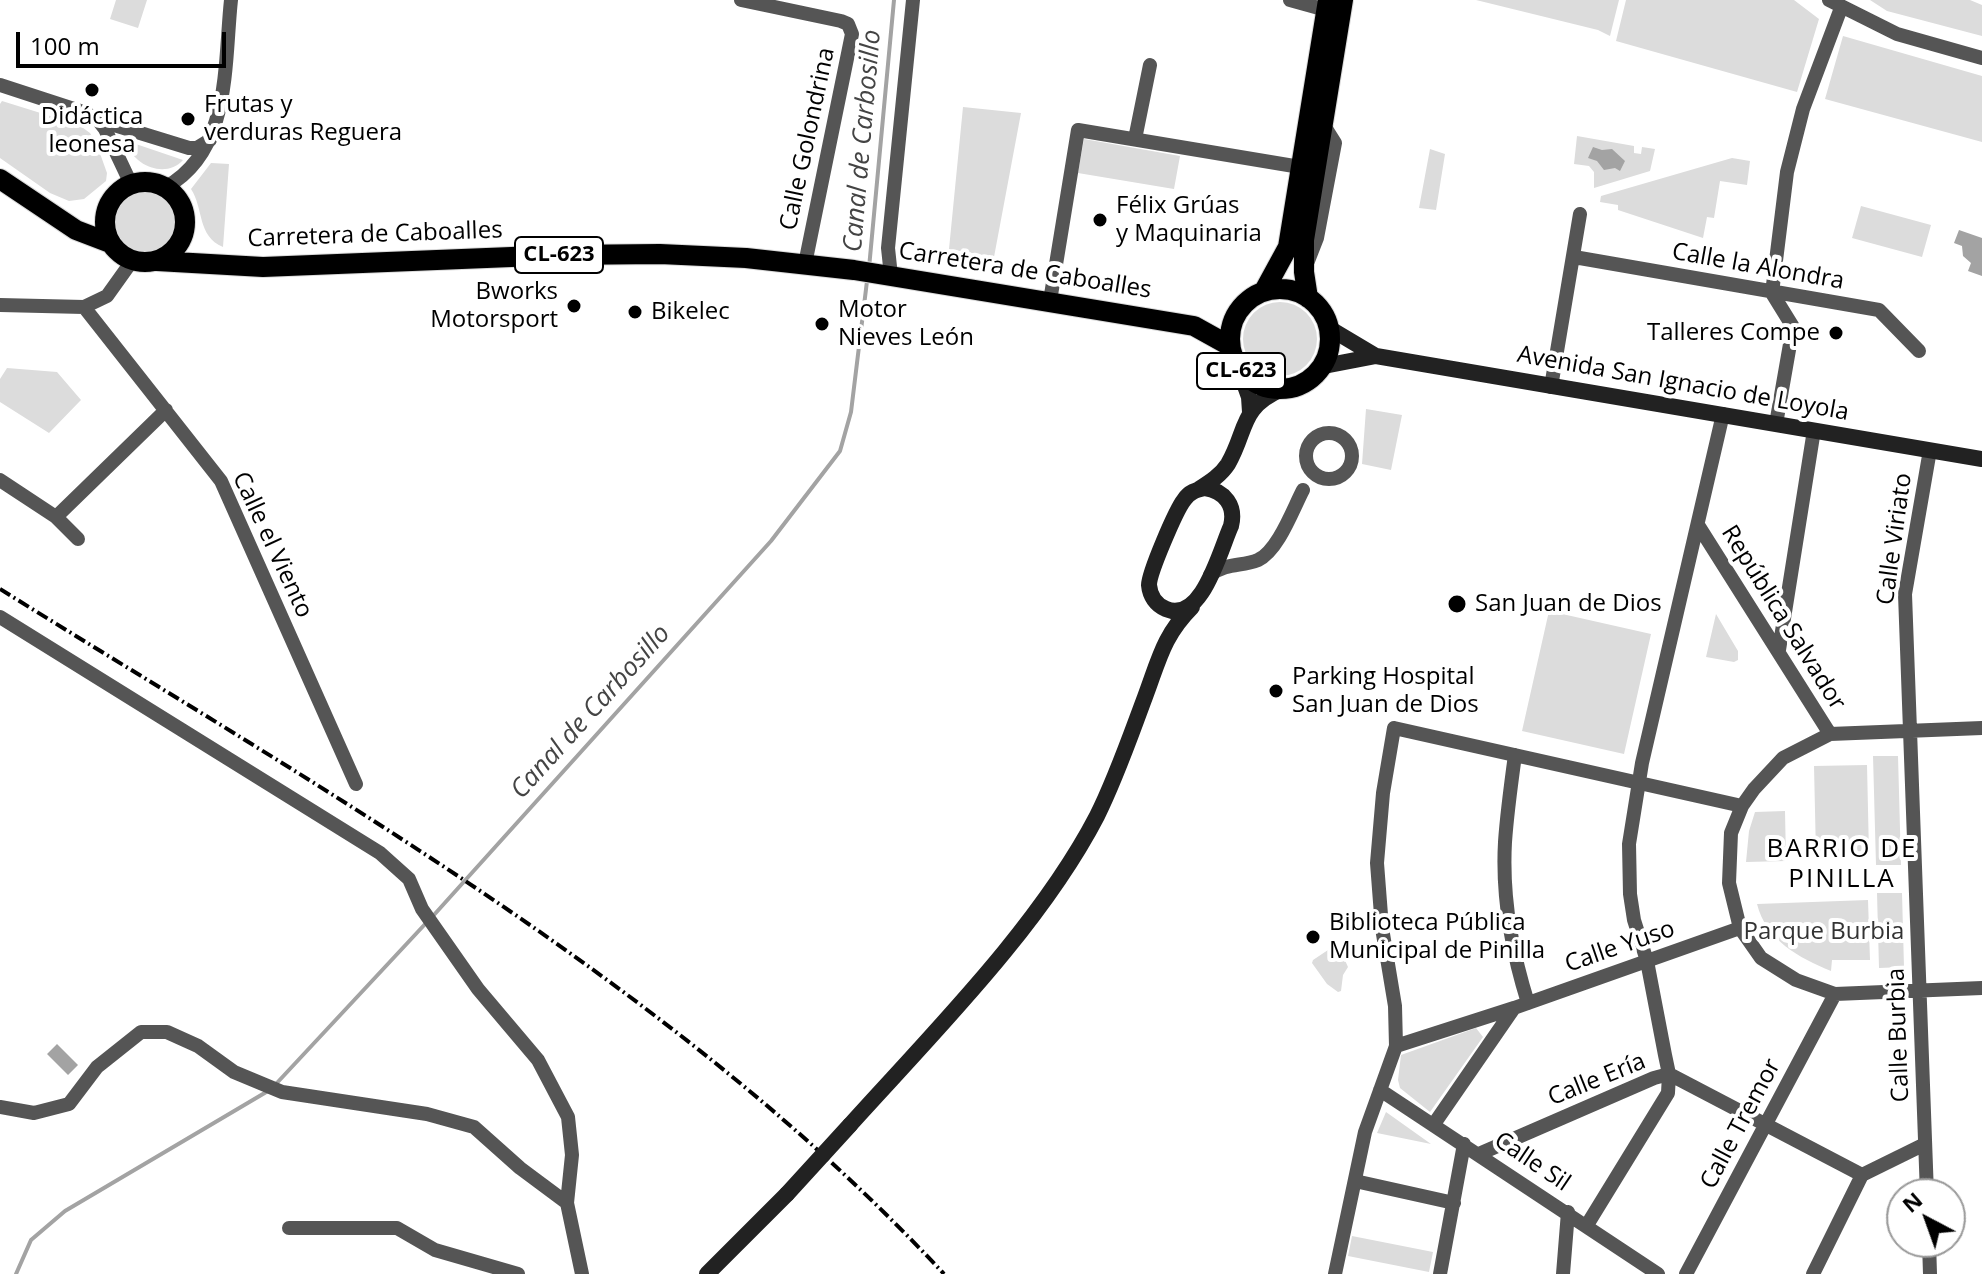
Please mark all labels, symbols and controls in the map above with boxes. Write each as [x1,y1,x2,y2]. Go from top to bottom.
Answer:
scale bar [20,16,230,66]
water label: Canal de Carbosillo [838,28,888,254]
text: 100 m [30,29,100,62]
street label: Calle Golondrina [775,45,841,233]
marker: Didáctica leonesa [83,81,101,99]
place label: Frutas y verduras Reguera [204,91,402,147]
place label: Didáctica leonesa [41,103,143,159]
marker: Frutas y verduras Reguera [179,110,197,128]
place label: Félix Grúas y Maquinaria [1116,192,1262,248]
marker: Félix Grúas y Maquinaria [1091,211,1109,229]
street label: Carretera de Caboalles [247,216,503,254]
road number: CL-623 [515,237,603,273]
street label: Carretera de Caboalles [897,237,1153,305]
street label: Calle la Alondra [1670,238,1846,296]
place label: Bworks Motorsport [430,278,558,334]
place label: Motor Nieves León [838,296,974,352]
marker: Bworks Motorsport [565,297,583,315]
place label: Bikelec [651,298,730,326]
marker: Bikelec [626,303,644,321]
marker: Motor Nieves León [813,315,831,333]
place label: Talleres Compe [1647,319,1820,347]
marker: Talleres Compe [1827,324,1845,342]
street label: Avenida San Ignacio de Loyola [1515,341,1851,427]
road number: CL-623 [1197,353,1285,389]
street label: Calle el Viento [226,467,318,623]
street label: Calle Viriato [1871,471,1919,607]
street label: República Salvador [1715,520,1851,716]
place label: San Juan de Dios [1475,590,1662,618]
marker: San Juan de Dios [1446,593,1468,615]
water label: Canal de Carbosillo [505,619,677,805]
place label: Parking Hospital San Juan de Dios [1292,663,1479,719]
marker: Parking Hospital San Juan de Dios [1267,682,1285,700]
district label: BARRIO DE PINILLA [1767,834,1917,896]
place label: Biblioteca Pública Municipal de Pinilla [1329,909,1545,965]
street label: Calle Yuso [1561,915,1679,979]
park label: Parque Burbia [1744,918,1904,946]
marker: Biblioteca Pública Municipal de Pinilla [1304,928,1322,946]
street label: Calle Burbia [1882,967,1916,1103]
street label: Calle Ería [1544,1047,1650,1113]
street label: Calle Tremor [1695,1054,1787,1194]
street label: Calle Sil [1488,1126,1576,1198]
north arrow [1886,1178,1966,1258]
text: N [1895,1184,1928,1219]

